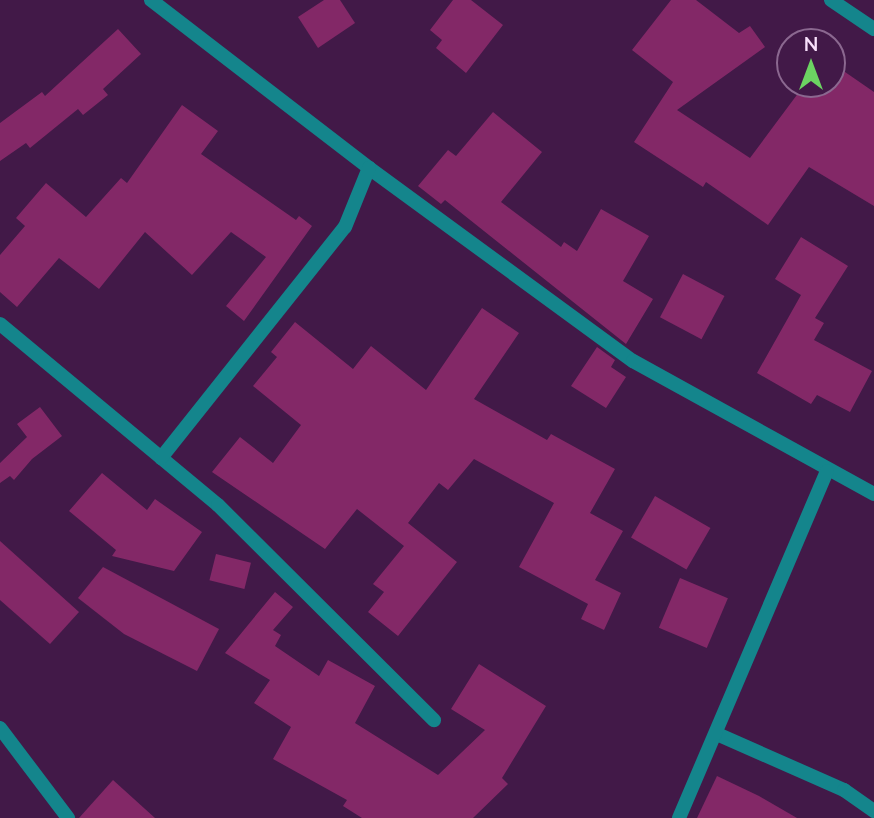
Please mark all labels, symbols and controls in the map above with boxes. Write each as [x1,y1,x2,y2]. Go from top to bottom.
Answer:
north arrow [776,28,846,98]
text: N [804,32,818,55]

